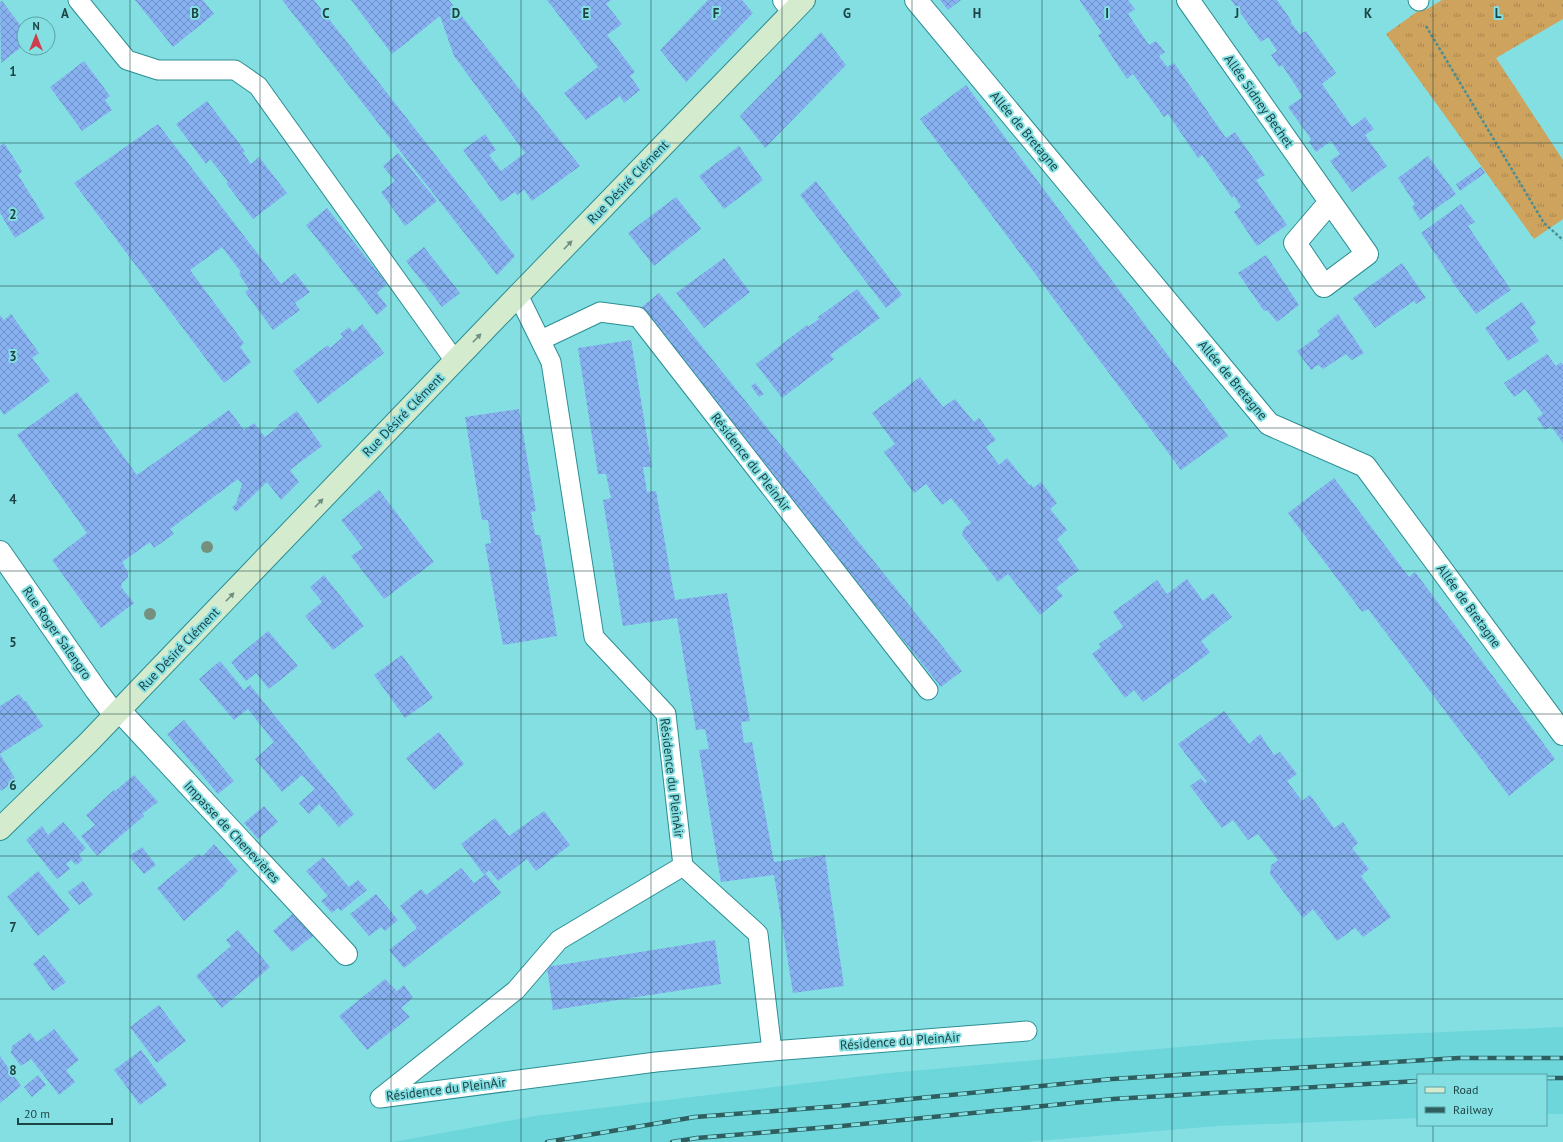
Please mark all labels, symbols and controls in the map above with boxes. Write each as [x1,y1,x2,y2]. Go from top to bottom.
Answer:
text: A [61,5,69,22]
text: B [191,5,199,22]
text: C [322,5,330,22]
text: D [452,5,460,22]
text: E [583,5,590,22]
text: F [713,5,720,22]
text: G [843,5,851,22]
text: H [973,5,981,22]
text: I [1105,5,1109,22]
text: J [1234,5,1239,22]
text: K [1364,5,1372,22]
text: L [1495,5,1502,22]
north arrow [16,16,56,56]
text: N [32,19,40,33]
street label: Allée Sidney Bechet [1221,51,1298,151]
text: 1 [9,63,17,80]
street label: Allée de Bretagne [987,88,1063,174]
street label: Rue Désiré Clément [584,136,673,227]
text: 2 [9,206,17,223]
one-way arrow [563,240,572,249]
one-way arrow [472,333,482,343]
street label: Allée de Bretagne [1195,337,1271,423]
text: 3 [9,348,17,365]
street label: Rue Désiré Clément [359,369,448,460]
street label: Résidence du PleinAir [707,409,795,515]
text: 4 [9,491,17,508]
one-way arrow [315,497,324,508]
street label: Allée de Bretagne [1433,561,1505,651]
street label: Rue Roger Salengro [19,583,95,683]
one-way arrow [225,591,234,602]
street label: Rue Désiré Clément [135,603,224,694]
text: 5 [9,634,17,651]
street label: Résidence du PleinAir [656,717,688,839]
text: 6 [9,777,17,794]
street label: Impasse de Chenevières [180,777,284,887]
text: 7 [9,919,17,936]
street label: Résidence du PleinAir [839,1028,961,1054]
text: 8 [9,1062,17,1079]
street label: Résidence du PleinAir [385,1073,507,1105]
legend [1417,1074,1547,1126]
text: Road [1453,1082,1478,1097]
scale bar [18,1100,112,1126]
text: Railway [1453,1102,1493,1117]
text: 20 m [24,1106,50,1121]

